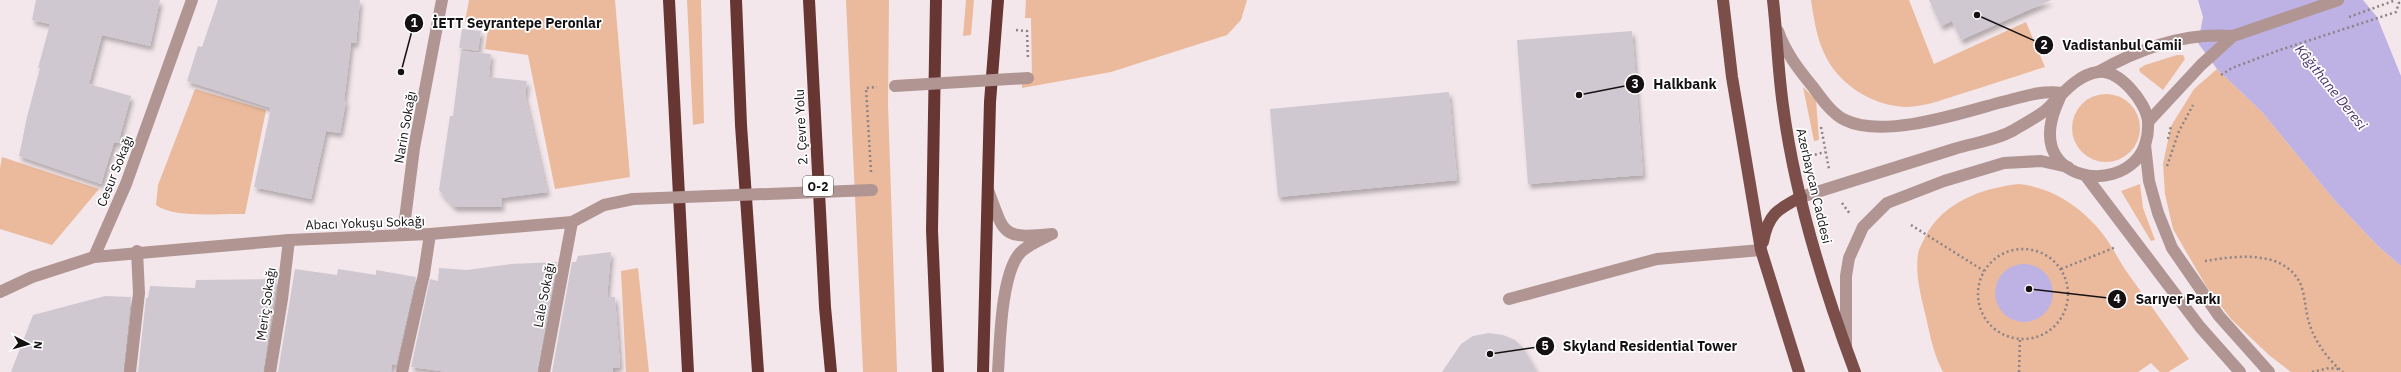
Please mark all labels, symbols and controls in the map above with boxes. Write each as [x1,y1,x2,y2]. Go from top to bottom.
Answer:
callout: İETT Seyrantepe Peronlar [404,10,610,36]
text: İETT Seyrantepe Peronlar [432,14,602,32]
text: 1 [410,15,418,30]
callout: Vadistanbul Camii [2034,32,2189,58]
text: Vadistanbul Camii [2062,36,2182,54]
text: 2 [2040,37,2048,52]
water label: Kâğıthane Deresi [2291,41,2371,134]
callout: Halkbank [1625,71,1724,97]
text: Halkbank [1653,75,1718,93]
text: 3 [1631,76,1639,91]
street label: Narin Sokağı [390,89,420,165]
street label: 2. Çevre Yolu [791,89,811,165]
street label: Azerbaycan Caddesi [1792,127,1836,245]
street label: Cesur Sokağı [93,133,137,209]
road number: O-2 [803,176,833,196]
street label: Abacı Yokuşu Sokağı [305,212,425,234]
street label: Lale Sokağı [529,261,559,329]
street label: Meriç Sokağı [252,266,280,342]
callout: Sarıyer Parkı [2107,286,2229,312]
text: Sarıyer Parkı [2135,290,2221,308]
text: 4 [2113,291,2121,306]
north arrow [8,324,48,364]
callout: Skyland Residential Tower [1535,333,1745,359]
text: Skyland Residential Tower [1563,337,1738,355]
text: 5 [1541,338,1549,353]
text: N [31,340,45,350]

